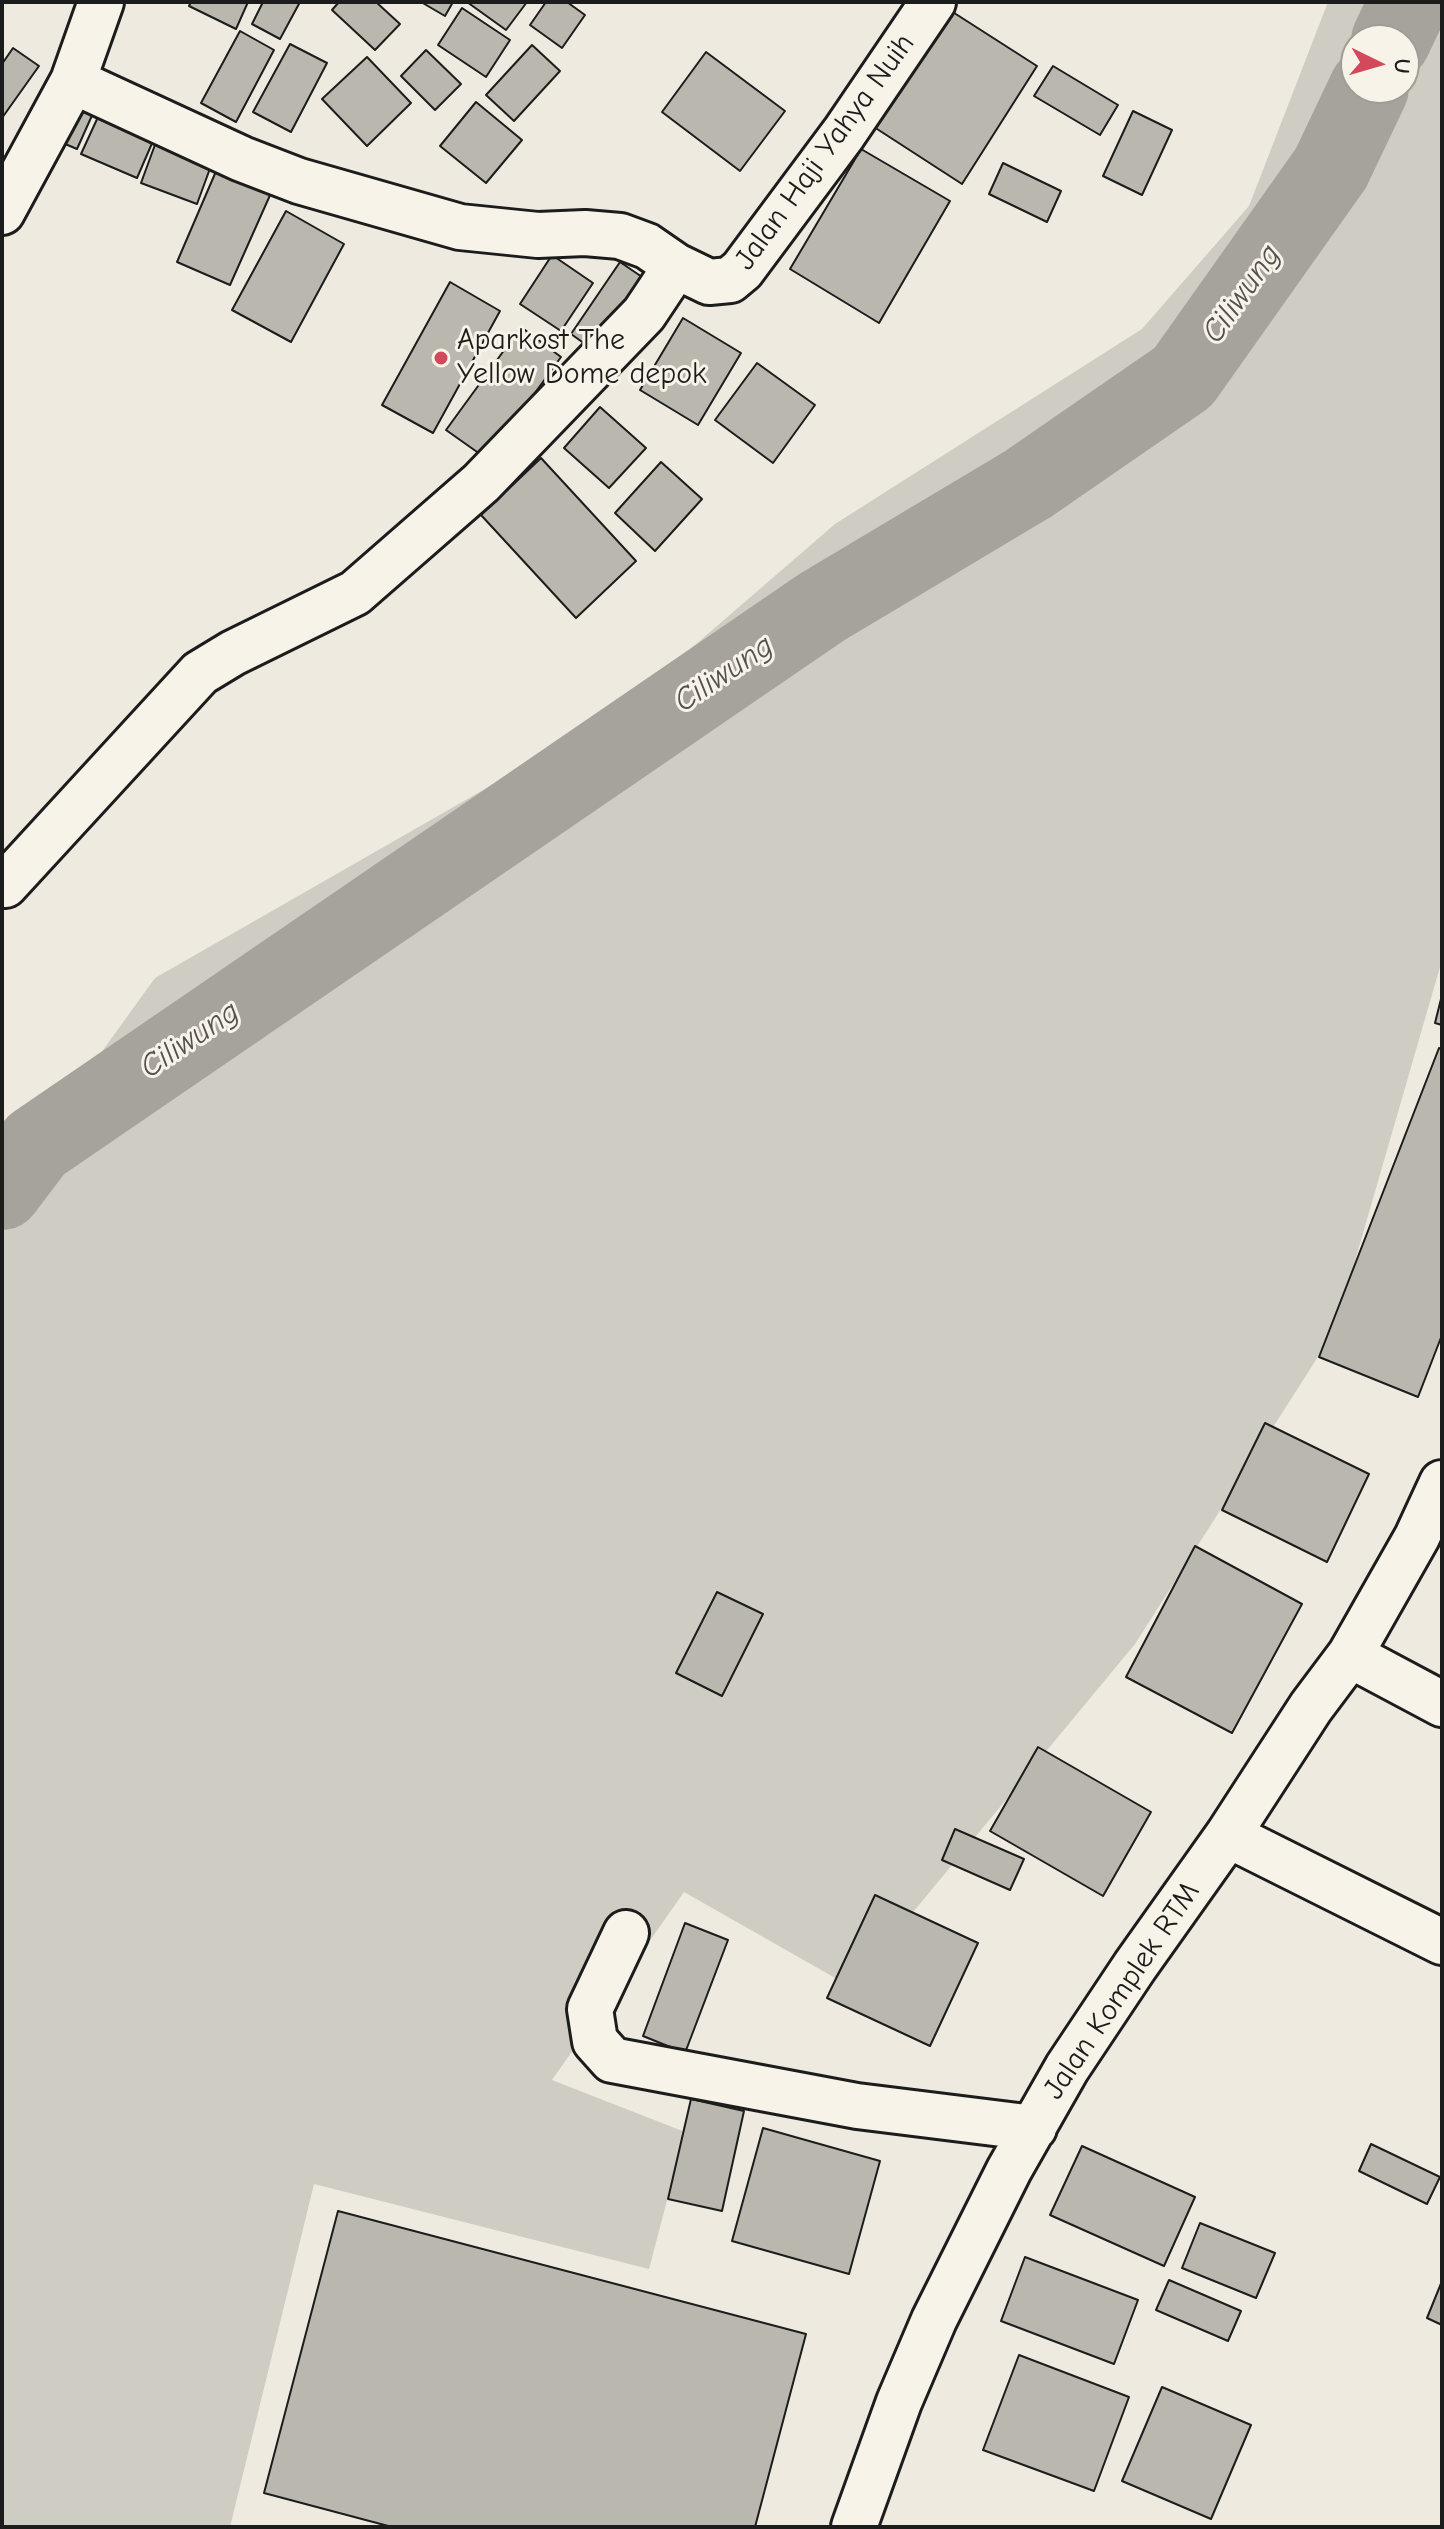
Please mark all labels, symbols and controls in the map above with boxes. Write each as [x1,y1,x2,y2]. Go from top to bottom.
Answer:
north arrow [1340,24,1420,104]
street label: Jalan Haji Yahya Nuih [727,27,923,277]
text: U [1388,57,1416,74]
water label: Ciliwung [1194,237,1290,351]
place label: Aparkost The Yellow Dome depok [457,323,707,394]
marker: Aparkost The Yellow Dome depok [432,349,450,367]
water label: Ciliwung [667,627,781,721]
water label: Ciliwung [133,993,247,1087]
street label: Jalan Komplek RTM [1036,1876,1208,2106]

